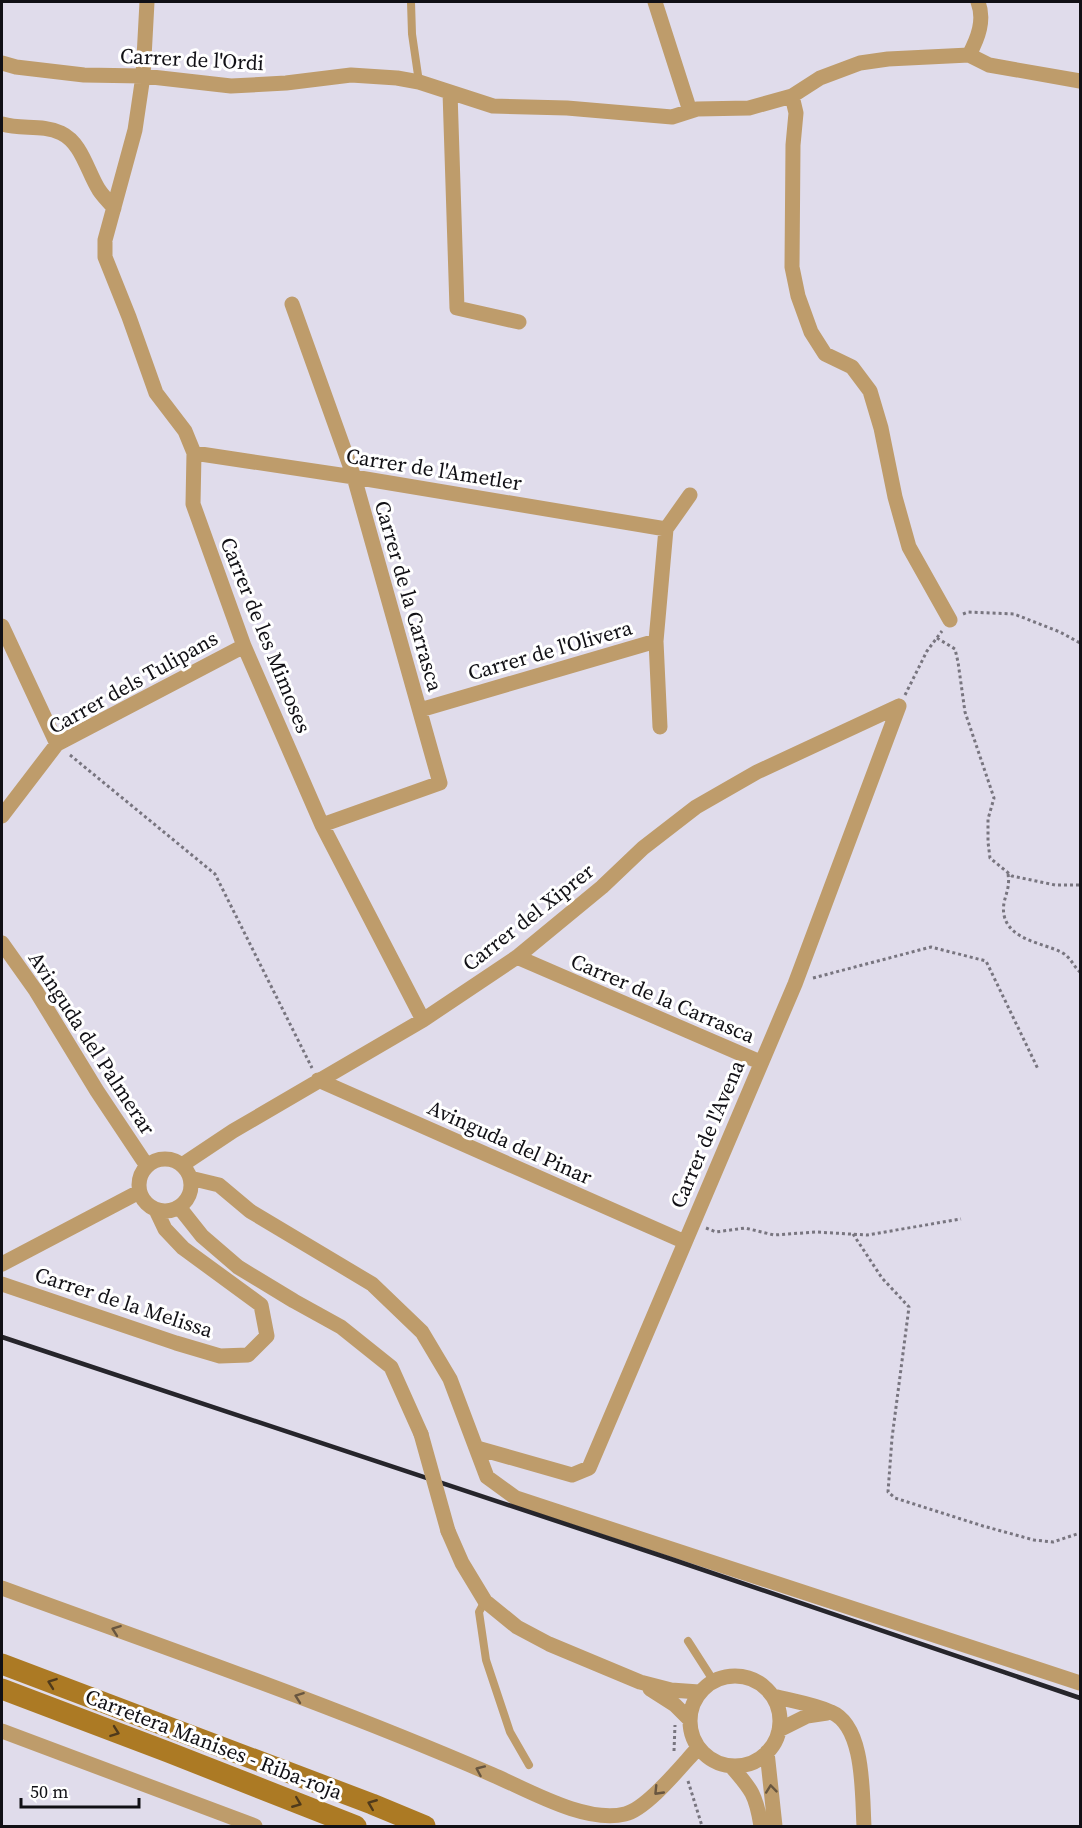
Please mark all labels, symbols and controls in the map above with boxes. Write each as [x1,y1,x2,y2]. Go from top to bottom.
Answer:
street label: Carrer de l'Ordi [119,41,265,77]
street label: Carrer de l'Ametler [344,441,524,497]
street label: Carrer de la Carrasca [368,497,450,695]
street label: Carrer de les Mimoses [213,533,319,737]
street label: Carrer de l'Olivera [464,613,636,687]
street label: Carrer dels Tulipans [43,623,223,741]
street label: Carrer del Xiprer [456,856,600,978]
street label: Avinguda del Palmerar [22,946,162,1140]
street label: Carrer de la Carrasca [567,946,760,1050]
street label: Carrer de l'Avena [663,1055,751,1213]
street label: Avinguda del Pinar [423,1093,597,1191]
street label: Carrer de la Melissa [31,1260,217,1345]
one-way arrow [111,1625,122,1637]
one-way arrow [47,1678,58,1690]
street label: Carretera Manises - Riba-roja [81,1682,347,1807]
one-way arrow [294,1692,305,1705]
one-way arrow [109,1725,120,1737]
one-way arrow [476,1765,487,1777]
scale bar [21,1771,140,1809]
text: 50 m [30,1779,68,1804]
one-way arrow [654,1784,665,1794]
one-way arrow [765,1785,777,1794]
one-way arrow [291,1796,302,1808]
one-way arrow [367,1799,378,1811]

